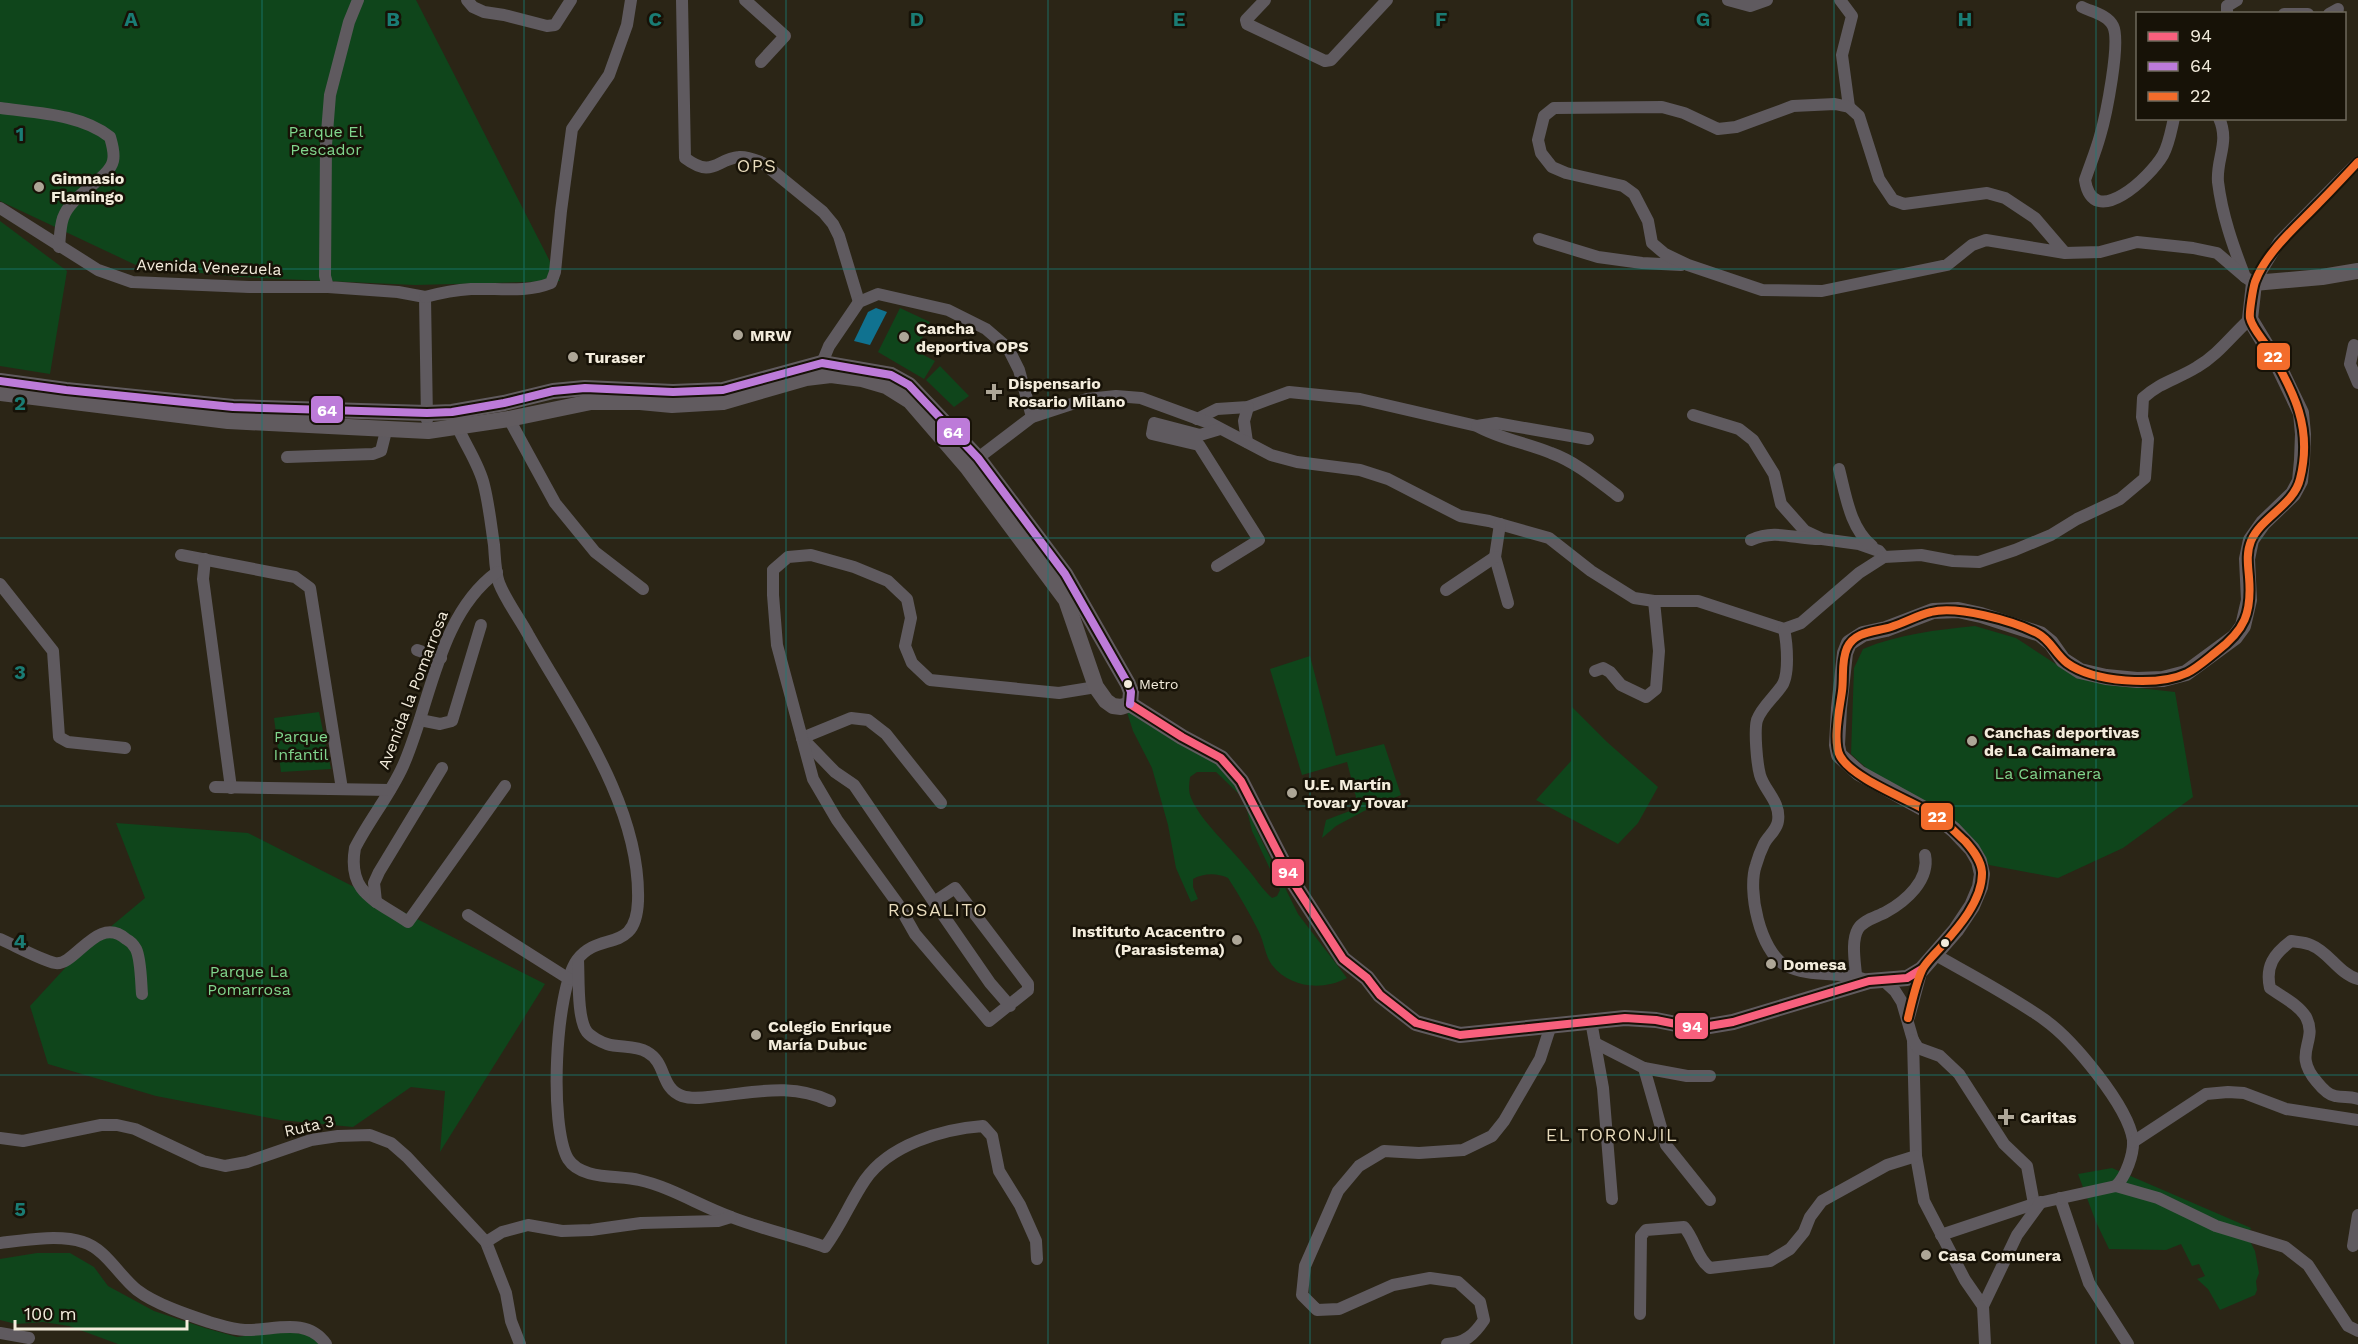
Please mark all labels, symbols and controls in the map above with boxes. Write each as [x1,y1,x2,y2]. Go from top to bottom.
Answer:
text: A [124,7,138,31]
text: B [386,7,400,31]
text: C [648,7,662,31]
text: D [910,7,924,31]
text: E [1173,7,1185,31]
text: F [1435,7,1447,31]
text: G [1696,7,1710,31]
text: H [1958,7,1972,31]
legend [2136,12,2346,120]
text: 94 [2190,25,2212,46]
text: 64 [2190,55,2212,76]
text: 22 [2190,85,2211,106]
text: 1 [16,122,24,146]
park label: Parque El Pescador [289,122,363,159]
district label: OPS [737,155,777,176]
place label: Gimnasio Flamingo [51,169,125,206]
marker: Gimnasio Flamingo [32,180,46,194]
street label: Avenida Venezuela [136,255,282,279]
place label: Cancha deportiva OPS [916,319,1029,356]
place label: MRW [750,326,792,345]
marker: MRW [731,328,745,342]
marker: Cancha deportiva OPS [897,330,911,344]
line badge: 22 [2256,342,2291,371]
text: 22 [2263,347,2283,366]
place label: Turaser [585,348,645,367]
marker: Turaser [566,350,580,364]
place label: Dispensario Rosario Milano [1008,374,1126,411]
marker: Dispensario Rosario Milano [985,383,1003,401]
text: 2 [14,391,26,415]
line badge: 64 [310,395,344,424]
text: 64 [317,401,337,420]
line badge: 64 [936,417,971,446]
text: 64 [943,423,963,442]
street label: Avenida la Pomarrosa [374,608,452,772]
text: 3 [14,660,26,684]
place label: Metro [1139,676,1178,692]
marker: Metro [1122,678,1134,690]
place label: Canchas deportivas de La Caimanera [1984,723,2140,760]
park label: Parque Infantil [274,727,329,764]
marker: Canchas deportivas de La Caimanera [1965,734,1979,748]
park label: La Caimanera [1995,764,2101,783]
place label: U.E. Martín Tovar y Tovar [1304,775,1408,812]
marker: U.E. Martín Tovar y Tovar [1285,786,1299,800]
line badge: 22 [1920,802,1954,831]
text: 22 [1927,807,1947,826]
line badge: 94 [1271,858,1305,887]
text: 94 [1278,863,1298,882]
district label: ROSALITO [888,899,988,920]
place label: Instituto Acacentro (Parasistema) [1072,922,1225,959]
text: 4 [14,929,27,953]
marker: Instituto Acacentro (Parasistema) [1230,933,1244,947]
unlabelled marker [1939,937,1951,949]
place label: Domesa [1783,955,1847,974]
marker: Domesa [1764,957,1778,971]
park label: Parque La Pomarrosa [207,962,291,999]
line badge: 94 [1674,1012,1709,1040]
place label: Colegio Enrique María Dubuc [768,1017,892,1054]
text: 94 [1682,1017,1702,1036]
marker: Colegio Enrique María Dubuc [749,1028,763,1042]
marker: Caritas [1997,1108,2015,1126]
place label: Caritas [2020,1108,2077,1127]
street label: Ruta 3 [282,1111,336,1141]
district label: EL TORONJIL [1546,1124,1678,1145]
text: 5 [14,1197,26,1221]
place label: Casa Comunera [1938,1246,2062,1265]
marker: Casa Comunera [1919,1248,1933,1262]
scale bar [15,1293,188,1331]
text: 100 m [24,1303,77,1324]

